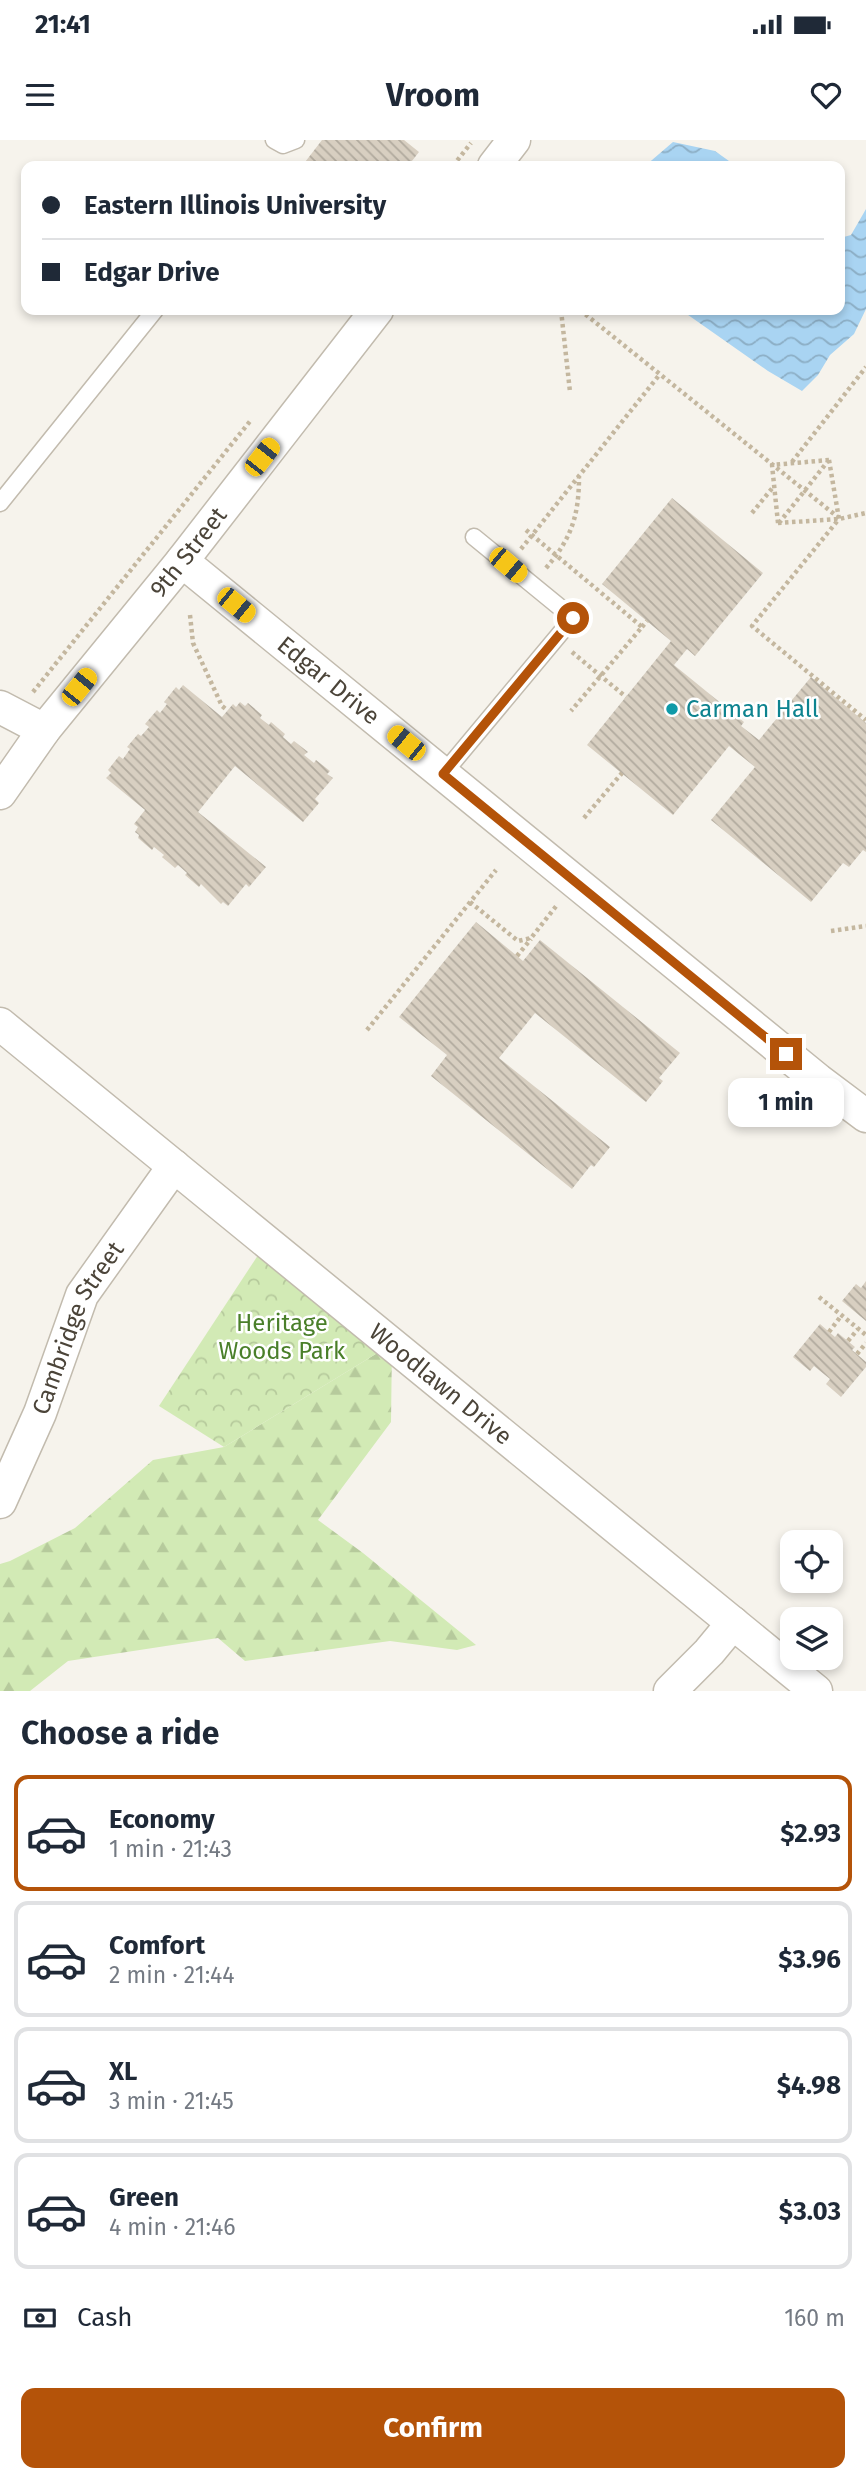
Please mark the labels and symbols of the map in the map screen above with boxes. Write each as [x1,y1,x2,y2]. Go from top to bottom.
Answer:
car [241,434,284,480]
street label: 9th Street [144,501,233,603]
car [486,543,531,587]
car [214,584,259,626]
route start [557,602,589,634]
street label: Edgar Drive [272,631,385,730]
car [58,664,101,710]
place label: Carman Hall [686,695,819,723]
marker: Carman Hall [664,701,680,717]
car [384,722,429,764]
route end [770,1038,802,1070]
callout: 1 min [728,1079,844,1128]
street label: Cambridge Street [27,1236,130,1418]
park label: Heritage Woods Park [219,1309,346,1365]
street label: Woodlawn Drive [364,1318,517,1451]

